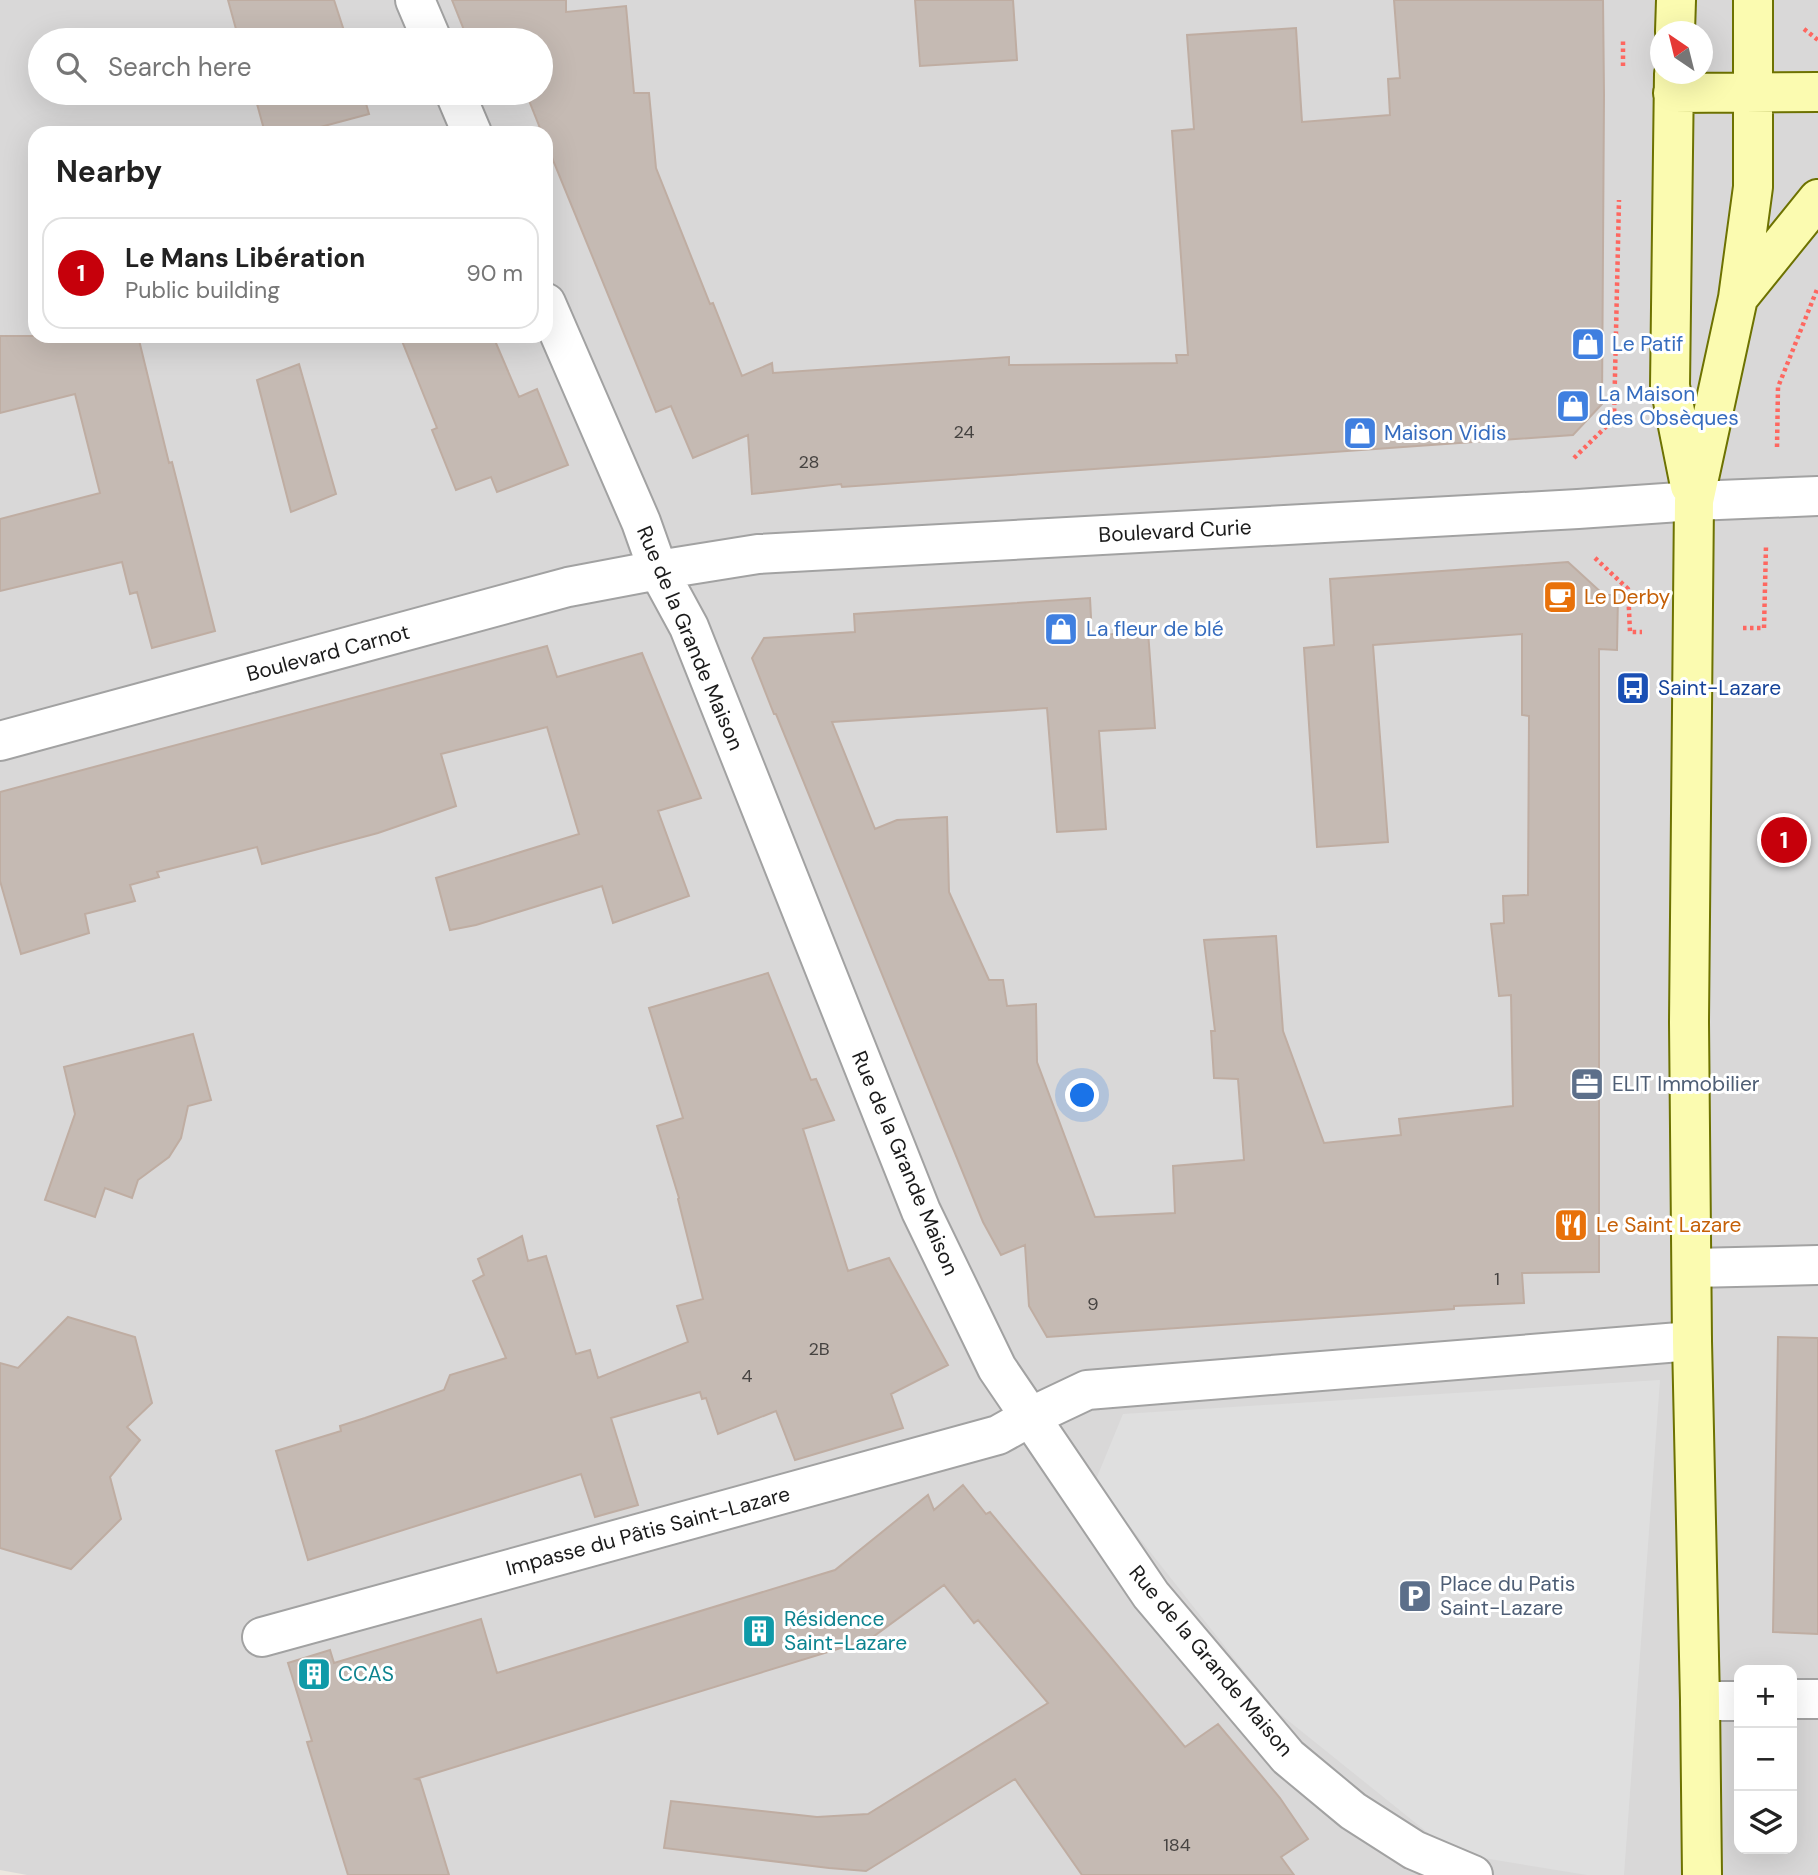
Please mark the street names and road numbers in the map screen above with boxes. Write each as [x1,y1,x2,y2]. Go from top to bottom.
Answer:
street label: Boulevard Curie [1098,513,1252,549]
street label: Rue de la Grande Maison [630,521,750,755]
street label: Boulevard Carnot [243,618,413,688]
street label: Rue de la Grande Maison [845,1046,965,1280]
street label: Impasse du Pâtis Saint-Lazare [503,1480,793,1582]
street label: Rue de la Grande Maison [1123,1560,1299,1762]

